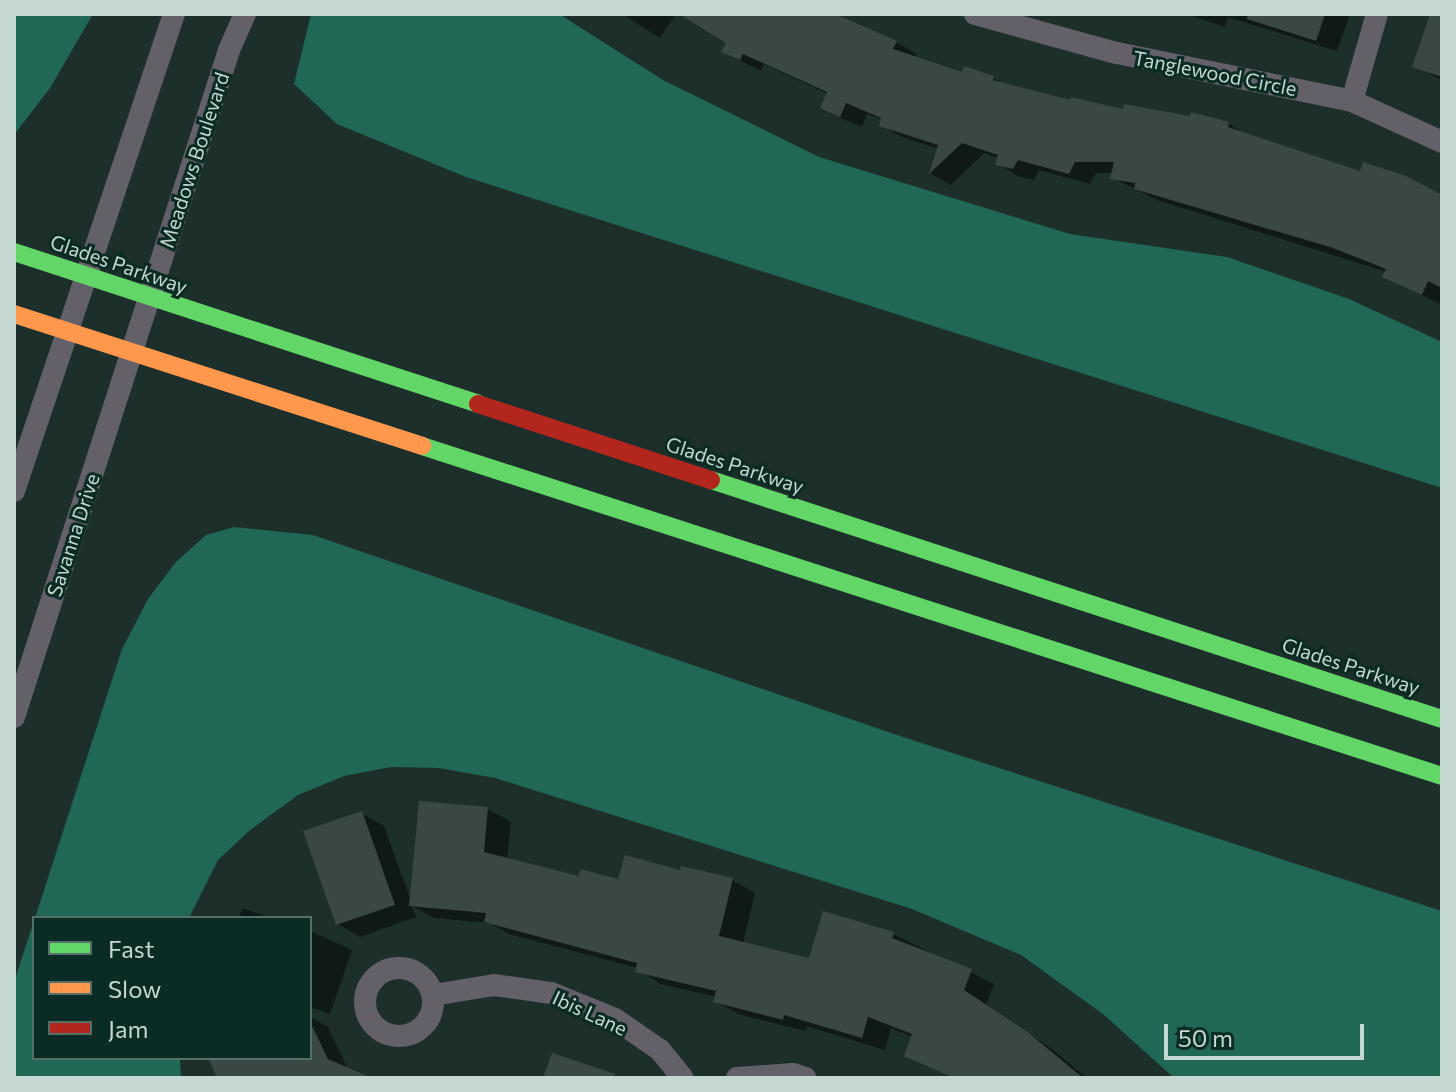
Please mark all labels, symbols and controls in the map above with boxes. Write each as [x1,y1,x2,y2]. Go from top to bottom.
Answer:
street label: Tanglewood Circle [1131,45,1299,101]
street label: Meadows Boulevard [154,69,234,251]
street label: Glades Parkway [47,229,191,299]
street label: Glades Parkway [663,431,807,499]
street label: Savanna Drive [42,470,104,600]
street label: Glades Parkway [1279,632,1423,700]
legend [32,916,312,1060]
text: Fast [108,934,155,963]
text: Slow [108,974,161,1003]
street label: Ibis Lane [549,985,631,1041]
scale bar [1168,1008,1368,1058]
text: Jam [108,1014,148,1043]
text: 50 m [1178,1023,1233,1052]

